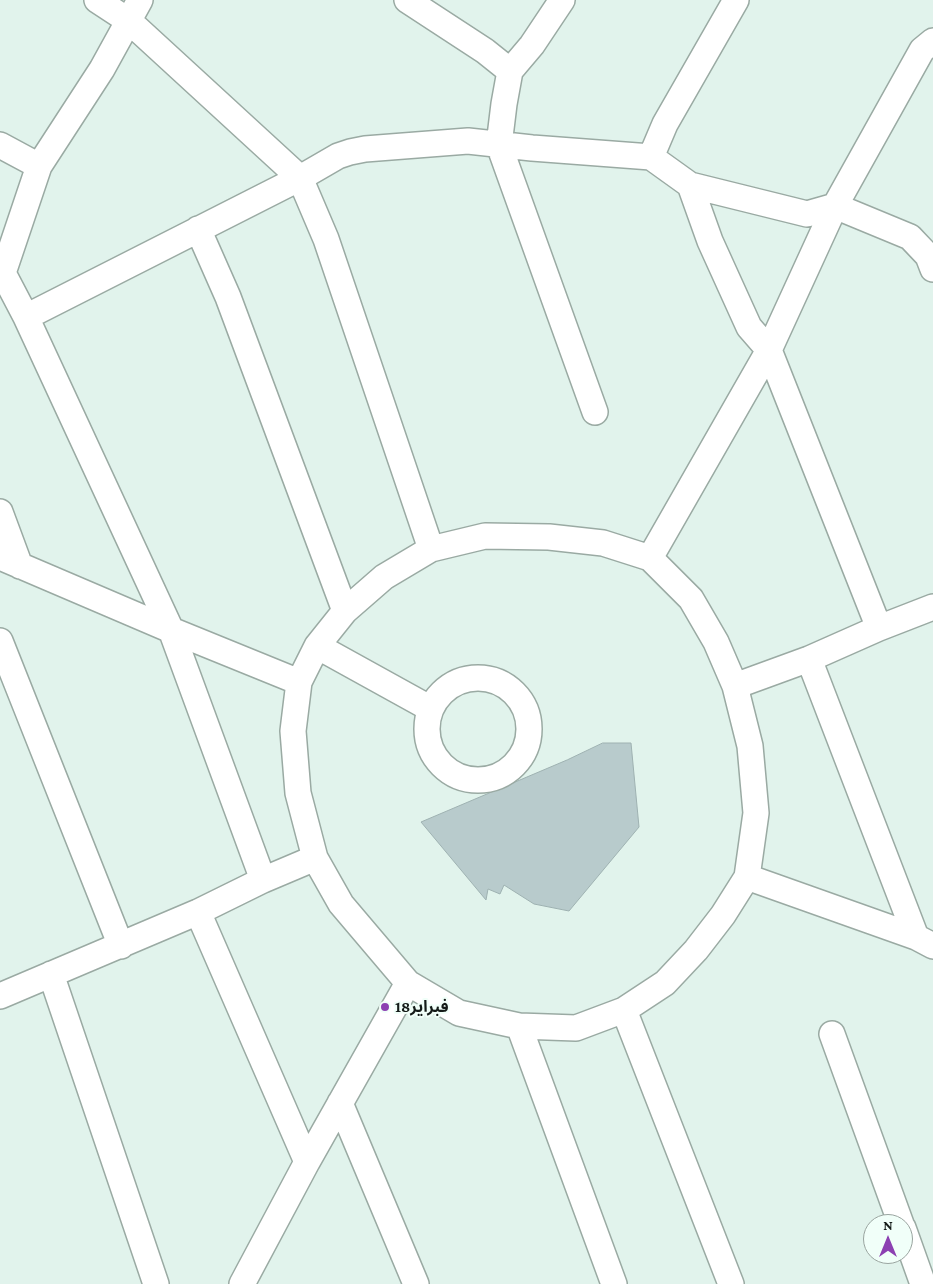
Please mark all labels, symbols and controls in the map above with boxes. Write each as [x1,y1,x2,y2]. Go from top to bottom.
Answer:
place label: 18فبراير [395,997,449,1017]
marker: 18فبراير [379,1001,391,1013]
north arrow [863,1214,913,1264]
text: N [883,1217,893,1233]

